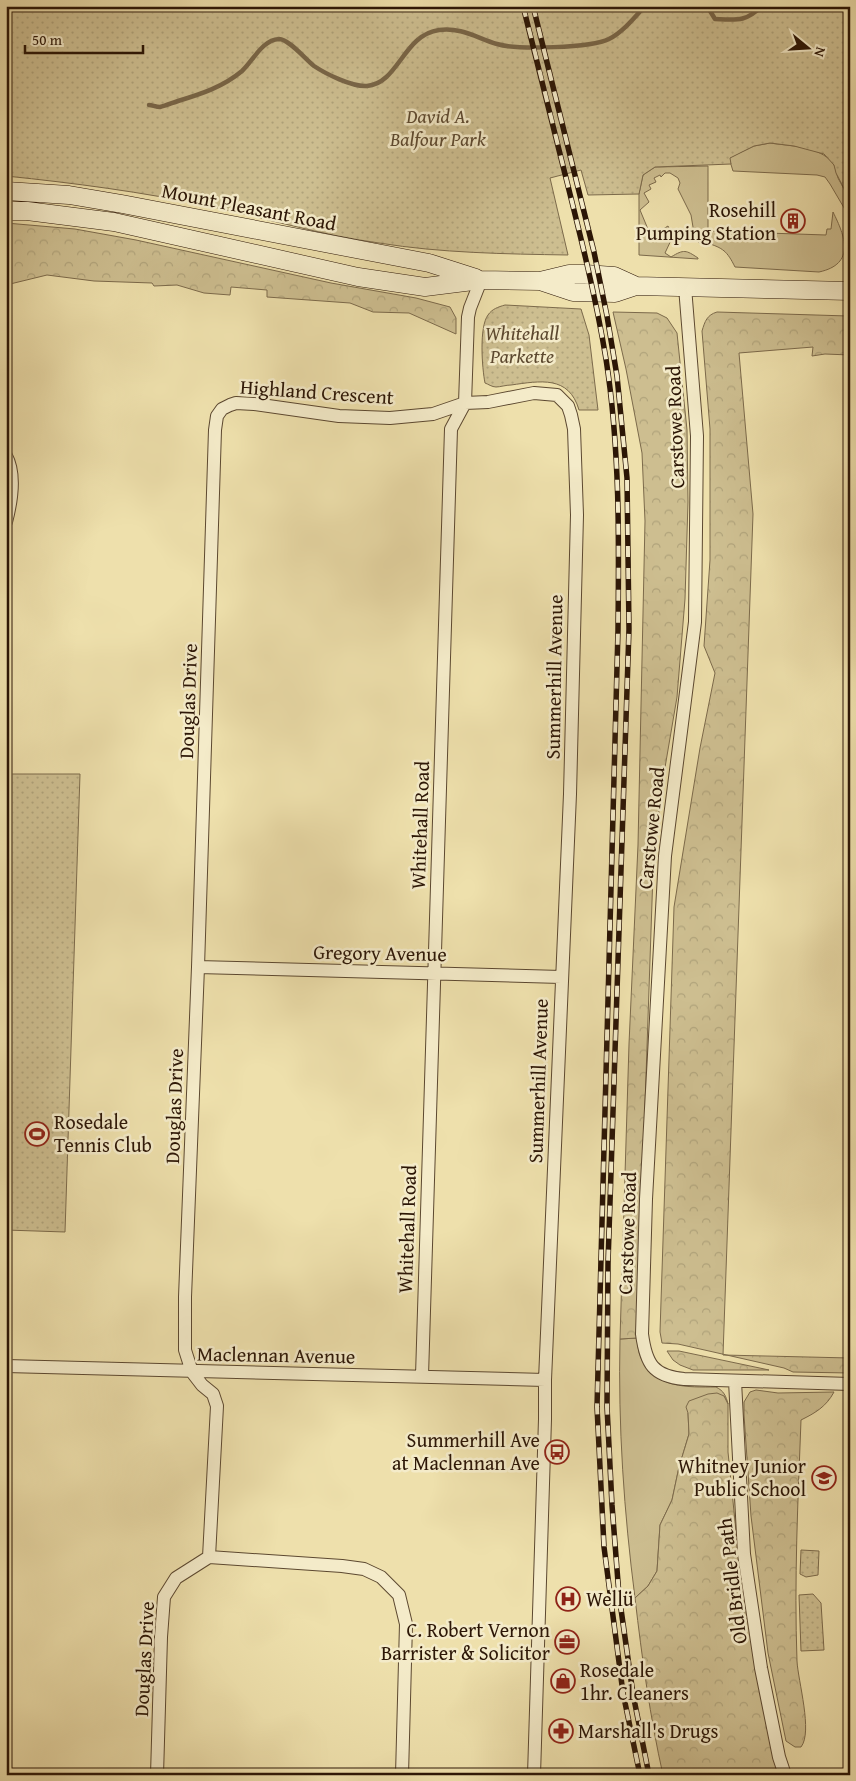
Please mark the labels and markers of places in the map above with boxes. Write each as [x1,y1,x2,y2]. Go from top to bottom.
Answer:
place label: Rosehill Pumping Station [636,195,776,247]
building icon: Rosehill Pumping Station [780,208,806,234]
place label: Rosedale Tennis Club [54,1107,152,1159]
sports icon: Rosedale Tennis Club [24,1121,50,1147]
place label: Summerhill Ave at Maclennan Ave [392,1425,540,1477]
bus stop icon: Summerhill Ave at Maclennan Ave [544,1439,570,1465]
place label: Whitney Junior Public School [678,1451,806,1503]
school or university icon: Whitney Junior Public School [811,1465,837,1491]
place label: Wellü [586,1584,634,1613]
hospital icon: Wellü [555,1586,581,1612]
place label: C. Robert Vernon Barrister & Solicitor [381,1615,550,1667]
office icon: C. Robert Vernon Barrister & Solicitor [554,1629,580,1655]
place label: Rosedale 1hr. Cleaners [580,1655,689,1707]
shop icon: Rosedale 1hr. Cleaners [550,1668,576,1694]
place label: Marshall's Drugs [578,1716,719,1745]
pharmacy icon: Marshall's Drugs [548,1718,574,1744]

